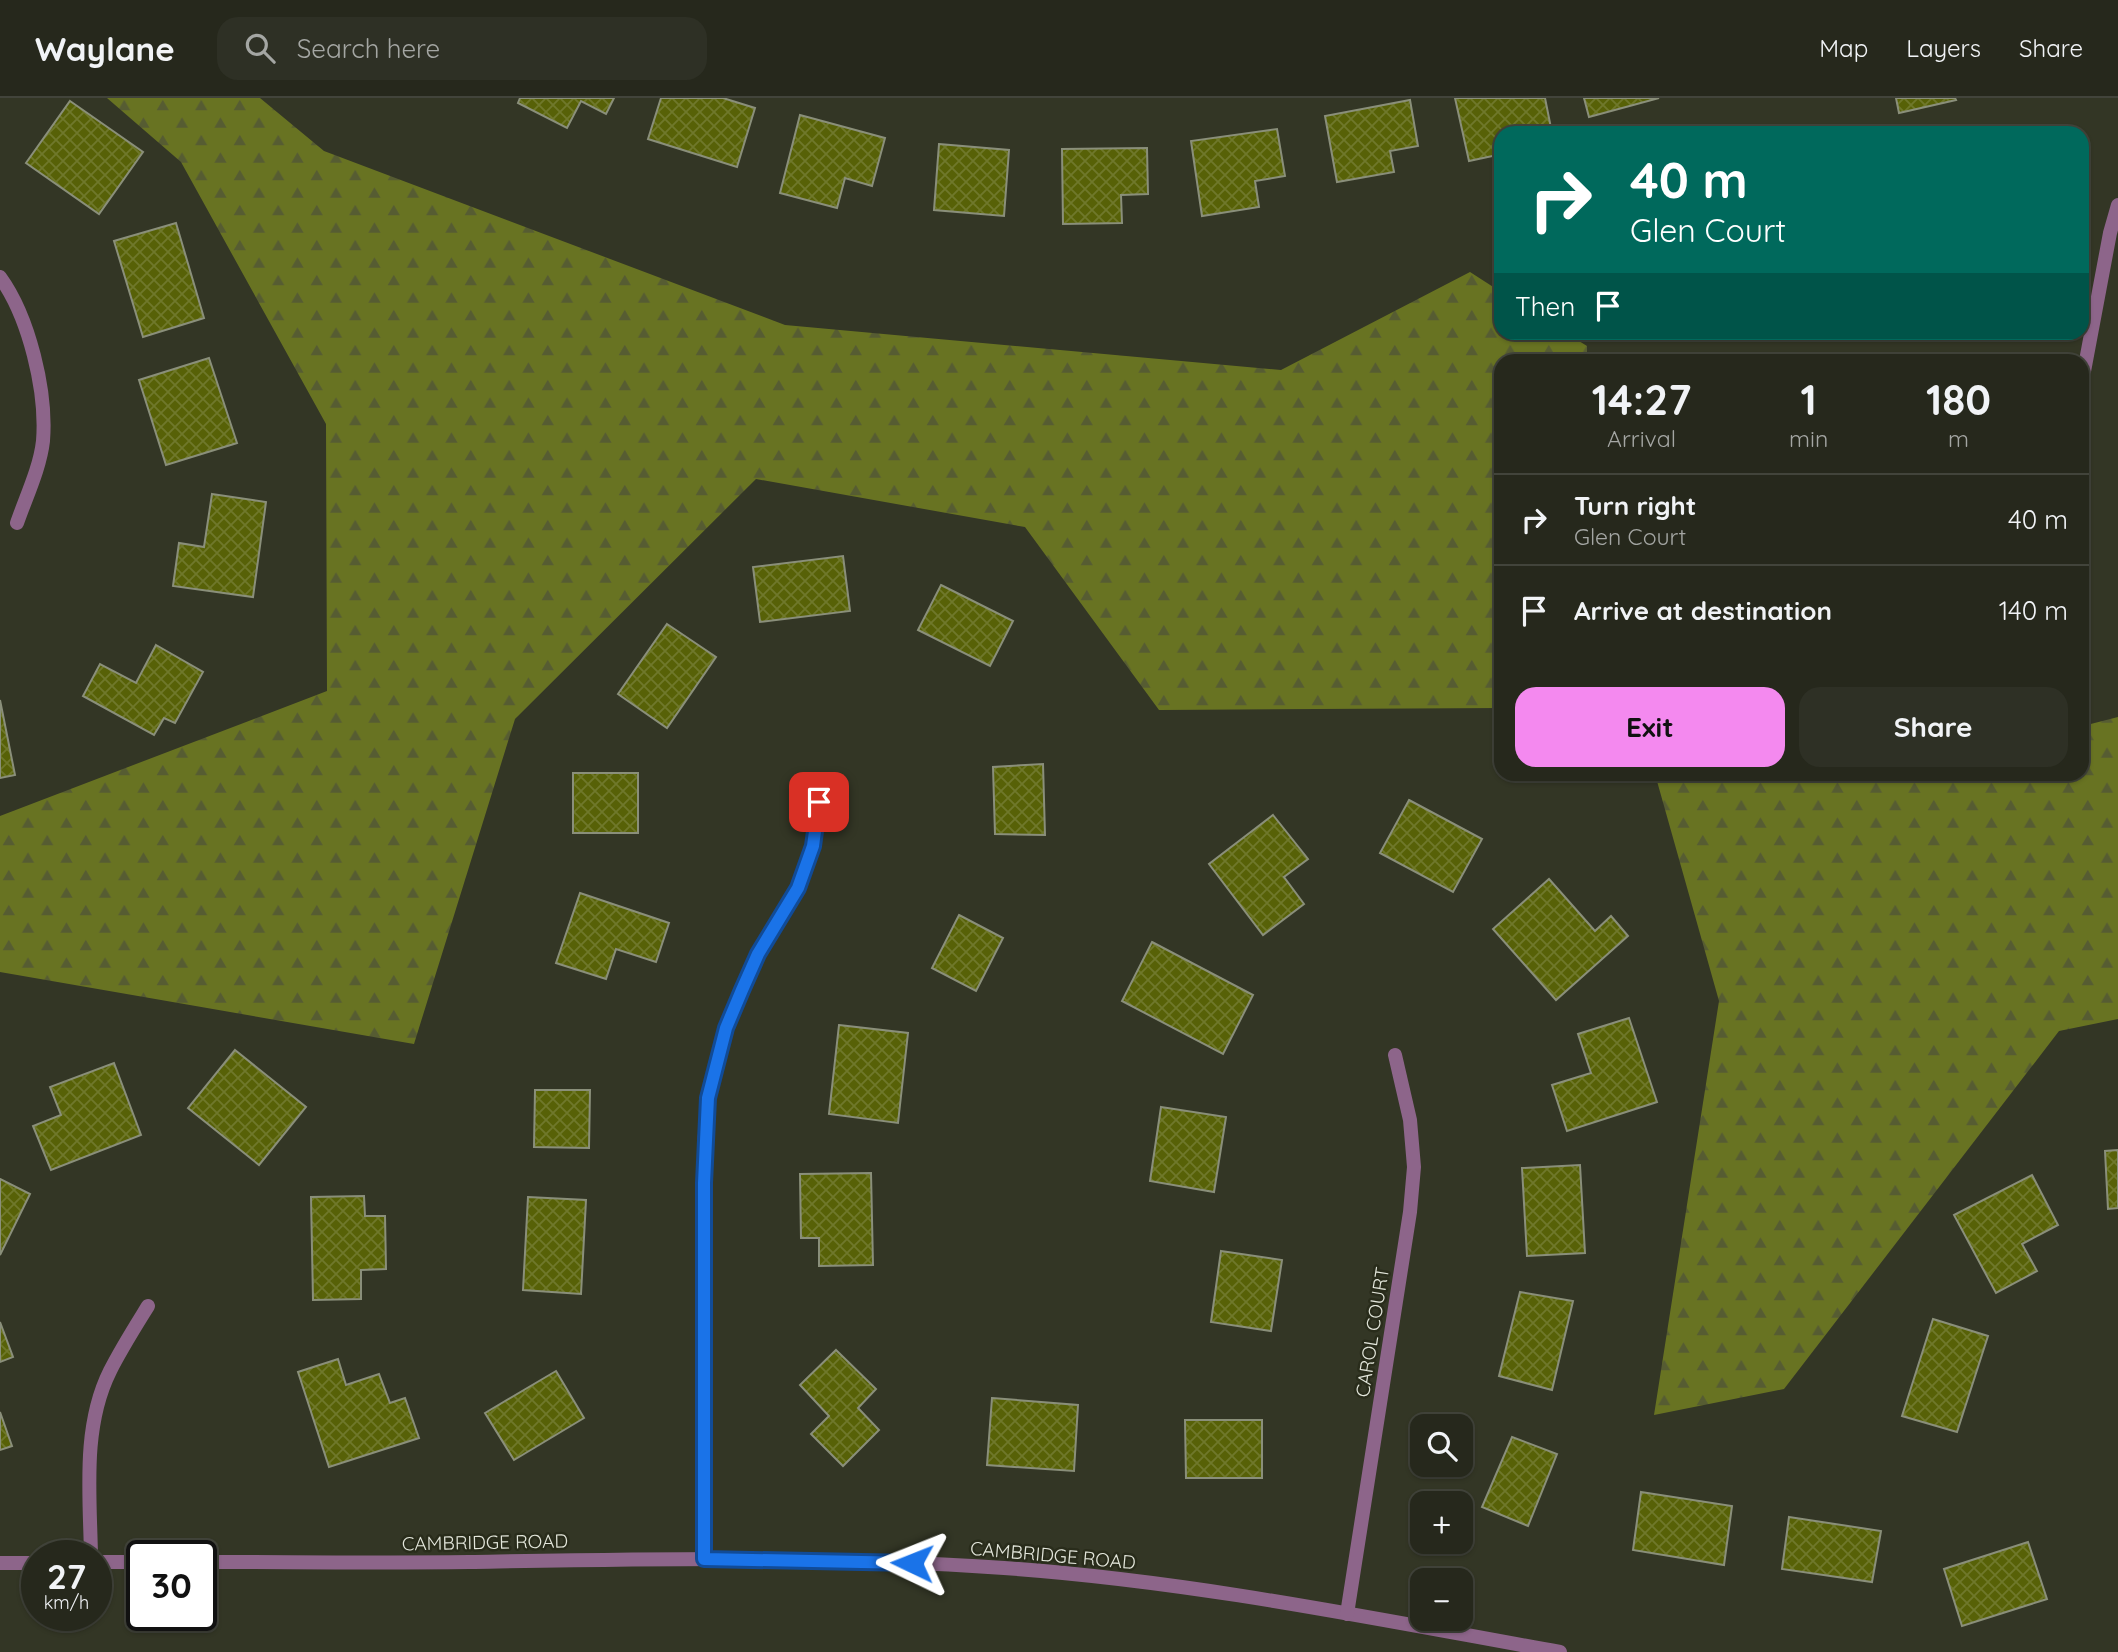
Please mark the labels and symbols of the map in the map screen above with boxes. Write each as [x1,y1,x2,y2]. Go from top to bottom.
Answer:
pin [789,772,849,832]
street label: CAROL COURT [1350,1265,1394,1399]
position arrow [875,1526,949,1600]
street label: CAMBRIDGE ROAD [402,1529,568,1555]
street label: CAMBRIDGE ROAD [969,1536,1137,1574]
speed limit sign: 30 [126,1540,217,1631]

